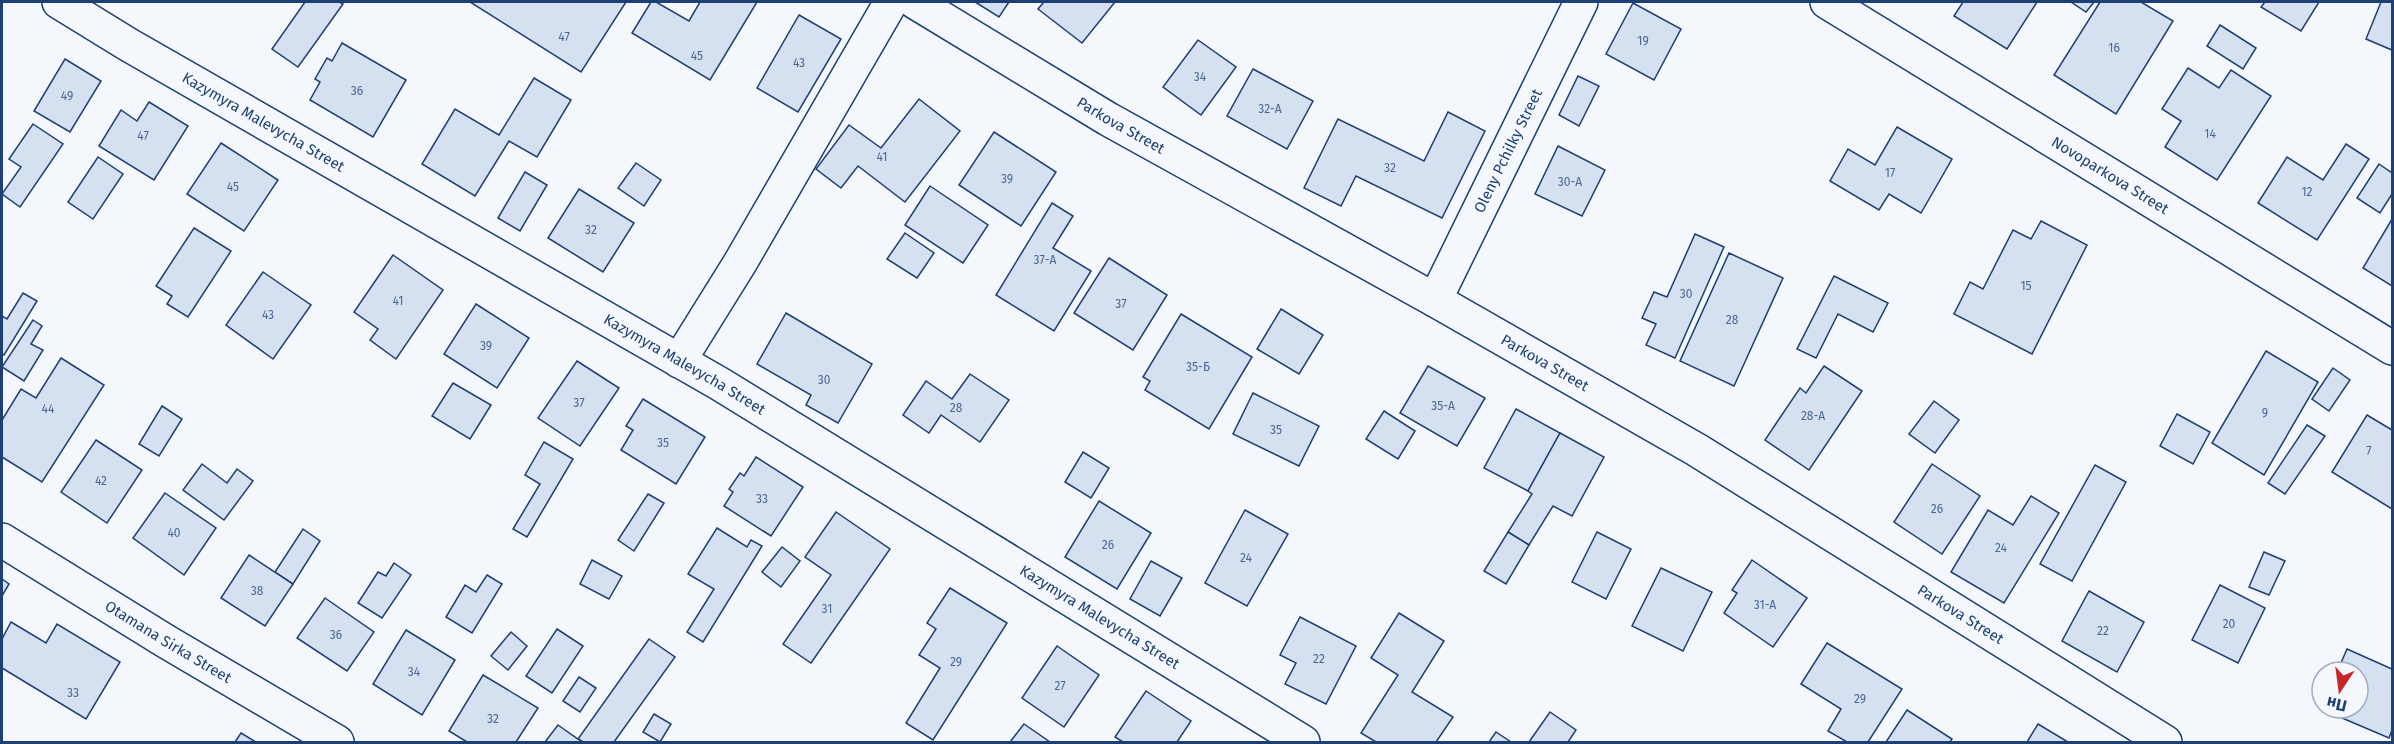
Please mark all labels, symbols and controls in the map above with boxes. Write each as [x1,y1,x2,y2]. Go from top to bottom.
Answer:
house number: 47 [558,30,570,44]
house number: 19 [1637,34,1649,48]
house number: 16 [2108,41,2120,55]
house number: 45 [691,49,703,63]
house number: 43 [793,56,805,70]
street label: Kazymyra Malevycha Street [179,68,348,176]
house number: 34 [1194,70,1207,84]
house number: 36 [351,84,363,98]
street label: Oleny Pchilky Street [1470,86,1546,216]
house number: 49 [61,89,73,103]
street label: Parkova Street [1074,93,1168,158]
house number: 32-А [1258,102,1282,116]
house number: 14 [2204,127,2216,141]
house number: 47 [137,129,149,143]
street label: Novoparkova Street [2048,133,2172,218]
house number: 41 [877,150,887,164]
house number: 32 [1384,161,1396,175]
house number: 17 [1885,166,1895,180]
house number: 39 [1001,172,1013,186]
house number: 30-А [1558,175,1582,189]
house number: 45 [227,180,239,194]
house number: 12 [2301,185,2313,199]
house number: 32 [585,223,597,237]
house number: 37-А [1034,253,1057,267]
house number: 15 [2020,279,2032,293]
house number: 30 [1680,287,1693,301]
house number: 41 [393,294,403,308]
house number: 37 [1115,297,1127,311]
house number: 43 [262,308,274,322]
street label: Kazymyra Malevycha Street [601,310,769,419]
house number: 28 [1726,313,1739,327]
street label: Parkova Street [1498,331,1592,395]
house number: 39 [480,339,492,353]
house number: 35-Б [1186,360,1210,374]
house number: 30 [818,373,831,387]
house number: 37 [573,396,585,410]
house number: 35-А [1431,399,1455,413]
house number: 28 [950,401,963,415]
house number: 44 [42,402,55,416]
house number: 9 [2262,406,2268,420]
house number: 28-А [1801,409,1825,423]
house number: 35 [1270,423,1282,437]
house number: 35 [657,436,669,450]
house number: 7 [2366,444,2372,458]
house number: 42 [95,474,107,488]
house number: 33 [756,492,768,506]
house number: 26 [1931,502,1943,516]
house number: 40 [167,526,181,540]
house number: 26 [1102,538,1114,552]
house number: 24 [1995,541,2008,555]
house number: 24 [1240,551,1253,565]
street label: Kazymyra Malevycha Street [1016,561,1183,673]
street label: Parkova Street [1914,581,2007,648]
house number: 38 [251,584,264,598]
street label: Otamana Sirka Street [102,597,235,687]
house number: 31-А [1754,598,1776,612]
house number: 31 [822,602,832,616]
house number: 20 [2223,617,2236,631]
house number: 22 [2097,624,2109,638]
house number: 36 [330,628,342,642]
house number: 22 [1313,652,1325,666]
house number: 29 [950,655,962,669]
north arrow [2310,660,2370,720]
house number: 34 [408,665,421,679]
house number: 27 [1054,679,1066,693]
house number: 33 [67,686,79,700]
house number: 29 [1854,692,1866,706]
text: Пн [2325,693,2349,716]
house number: 32 [487,712,499,726]

